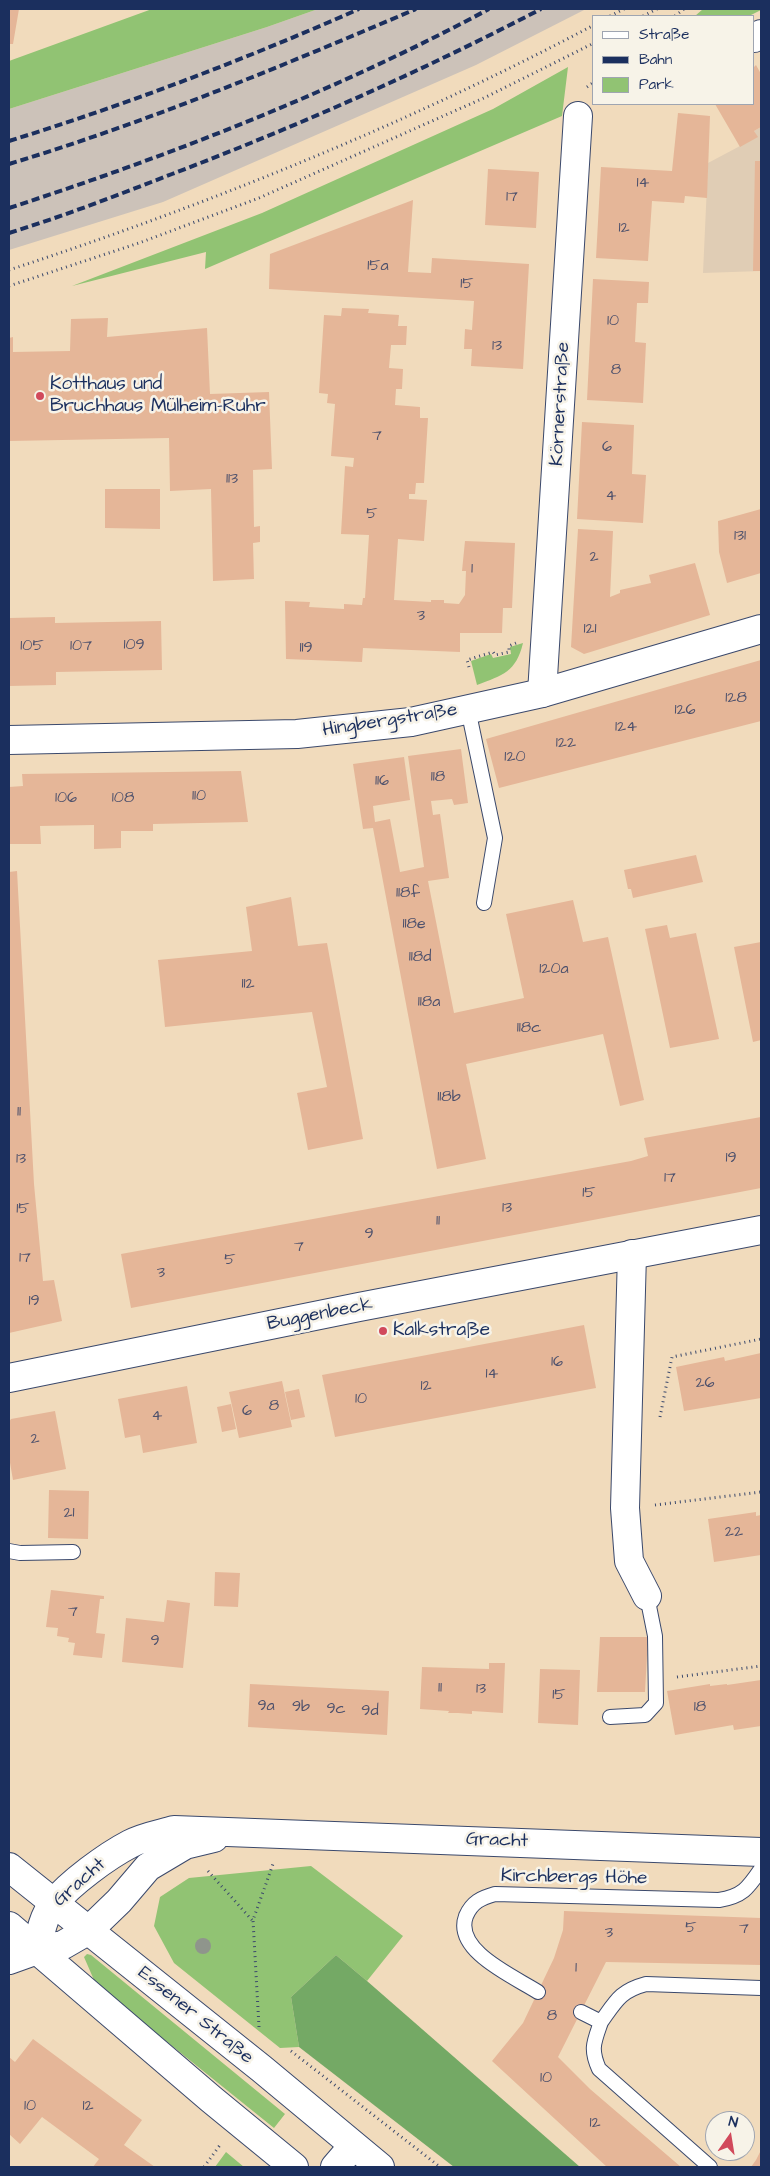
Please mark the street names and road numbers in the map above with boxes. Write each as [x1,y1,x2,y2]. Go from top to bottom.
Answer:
street label: Körnerstraße [546,341,576,467]
street label: Hingbergstraße [321,699,459,743]
street label: Buggenbeck [265,1294,375,1336]
street label: Gracht [465,1829,529,1853]
street label: Gracht [49,1854,111,1912]
street label: Kirchbergs Höhe [501,1865,647,1891]
street label: Essener Straße [133,1962,257,2070]

